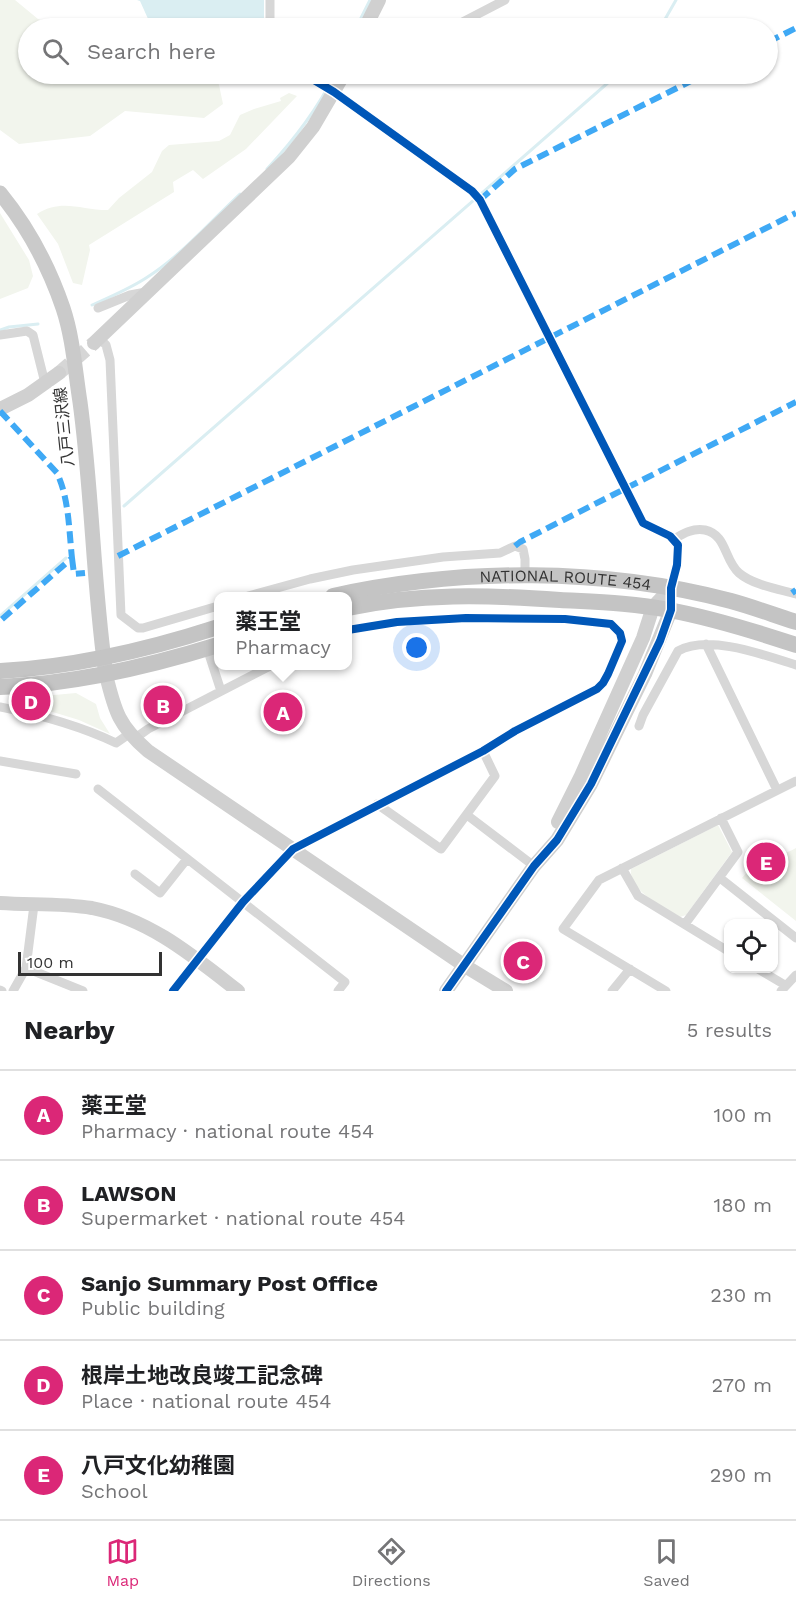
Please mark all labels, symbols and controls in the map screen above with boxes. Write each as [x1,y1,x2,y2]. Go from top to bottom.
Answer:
search box [18,18,778,84]
icon: search [39,35,72,68]
text: Search here [87,39,216,64]
street label: 八戸三沢線 [50,386,78,468]
street label: NATIONAL ROUTE 454 [479,566,653,594]
popup [214,592,352,670]
text: 薬王堂 [235,609,301,634]
your location [402,633,431,662]
text: Pharmacy [235,635,331,659]
pin: D [12,678,51,724]
pin: B [144,682,182,728]
pin: A [264,690,302,734]
pin: E [746,840,786,884]
map controls [724,919,778,973]
button: locate [724,919,778,973]
pin: C [504,938,542,984]
scale bar [18,949,162,977]
text: 100 m [27,953,74,972]
text: Nearby [24,1015,115,1045]
text: 5 results [687,1018,772,1042]
text: 薬王堂 [81,1093,147,1118]
text: A [37,1103,50,1127]
text: 100 m [713,1103,772,1127]
text: Pharmacy · national route 454 [81,1119,374,1143]
text: LAWSON [81,1181,177,1206]
text: B [37,1193,50,1217]
text: 180 m [714,1193,772,1217]
text: Supermarket · national route 454 [81,1206,406,1230]
text: Sanjo Summary Post Office [81,1271,378,1296]
text: C [37,1283,50,1307]
text: 230 m [710,1283,772,1307]
text: Public building [81,1296,225,1320]
text: 根岸土地改良竣工記念碑 [81,1363,323,1388]
text: D [36,1373,51,1397]
text: 270 m [712,1373,772,1397]
text: Place · national route 454 [81,1389,331,1413]
text: 八戸文化幼稚園 [81,1453,235,1478]
text: E [37,1463,50,1487]
text: 290 m [710,1463,772,1487]
text: School [81,1479,148,1503]
tab: Map [106,1535,139,1590]
tab: Directions [352,1535,431,1590]
tab: Saved [643,1535,690,1590]

